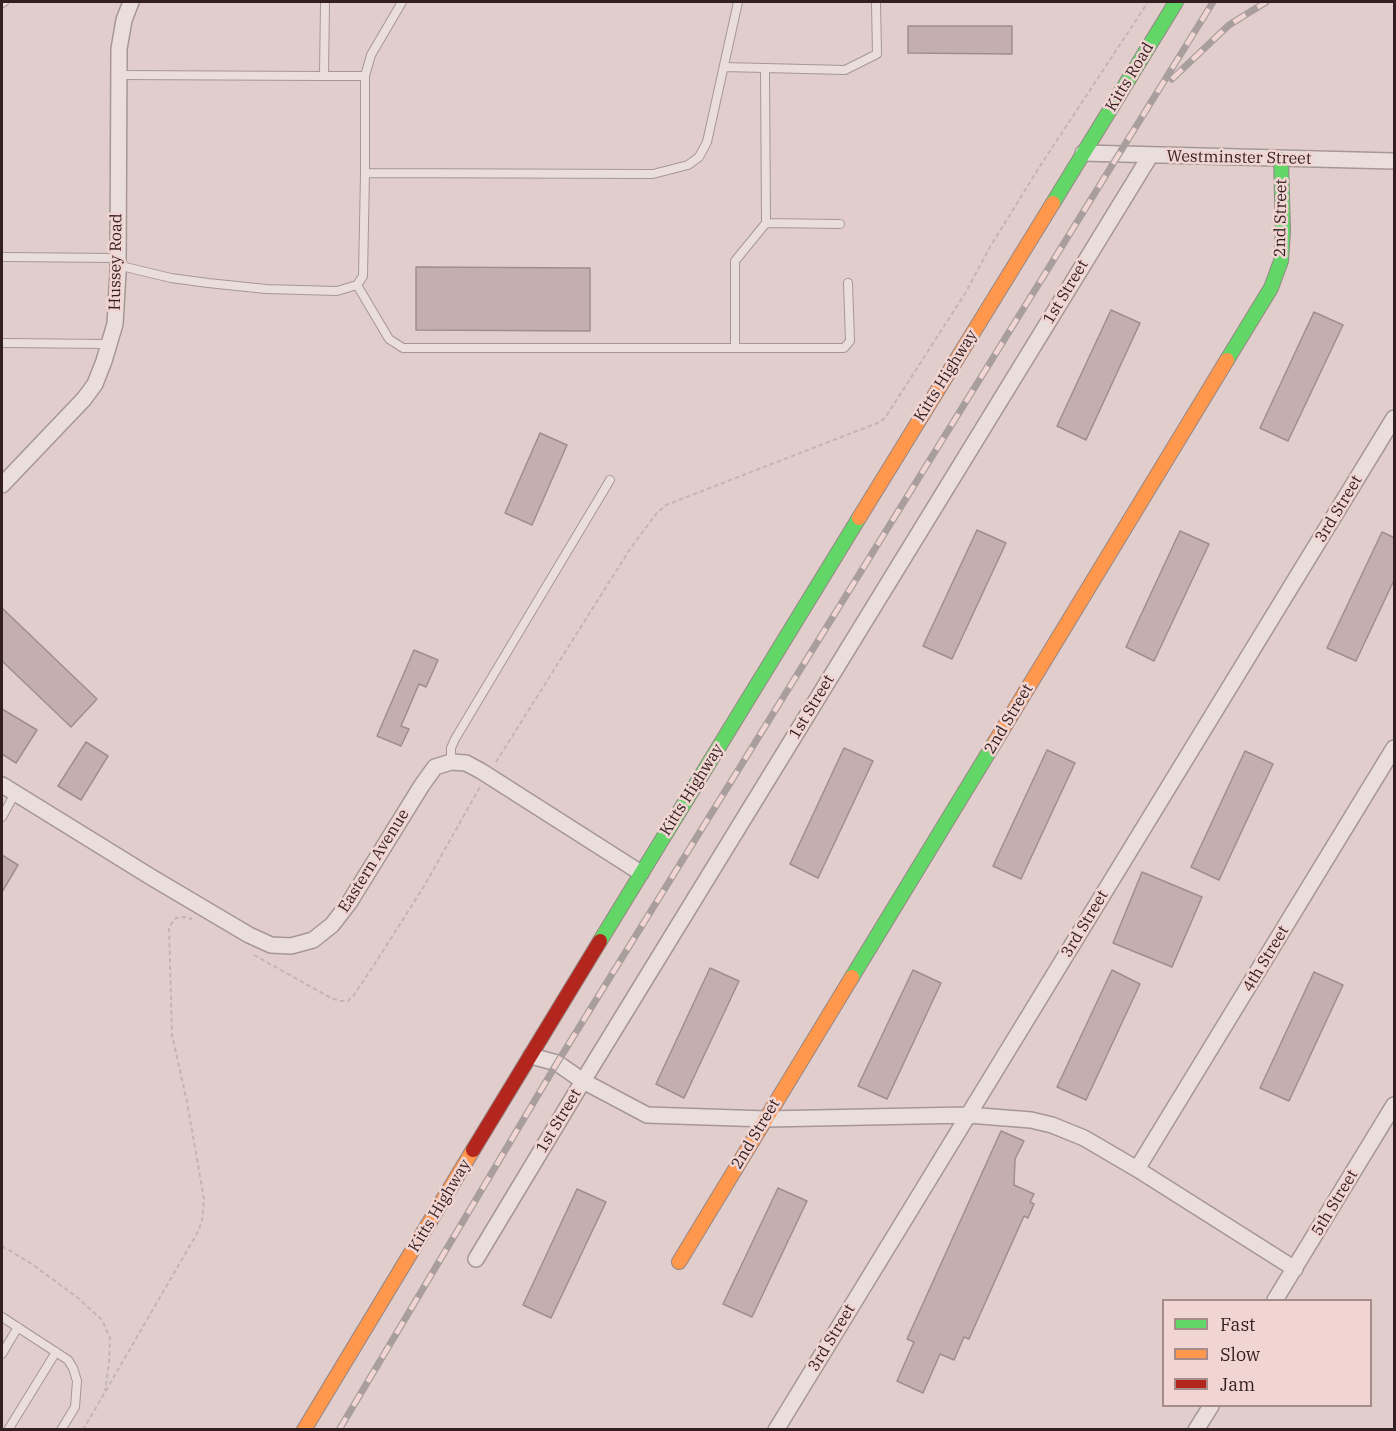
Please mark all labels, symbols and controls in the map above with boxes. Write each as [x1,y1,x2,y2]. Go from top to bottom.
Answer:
street label: Kitts Road [1102,39,1158,115]
street label: Westminster Street [1166,147,1312,169]
street label: 2nd Street [1271,179,1291,257]
street label: Hussey Road [106,213,126,311]
street label: 1st Street [1039,256,1093,328]
street label: Kitts Highway [910,327,982,425]
street label: 3rd Street [1311,472,1367,546]
street label: 1st Street [785,671,839,743]
street label: 2nd Street [981,681,1037,757]
street label: Kitts Highway [656,741,728,839]
street label: Eastern Avenue [335,806,413,916]
street label: 3rd Street [1057,887,1113,961]
street label: 4th Street [1239,922,1293,996]
street label: 1st Street [532,1085,586,1157]
street label: 2nd Street [728,1096,784,1172]
street label: Kitts Highway [405,1156,475,1256]
street label: 5th Street [1308,1166,1362,1240]
legend [1162,1299,1372,1407]
street label: 3rd Street [804,1301,860,1375]
text: Fast [1220,1313,1255,1336]
text: Slow [1220,1343,1260,1366]
text: Jam [1220,1373,1255,1396]

